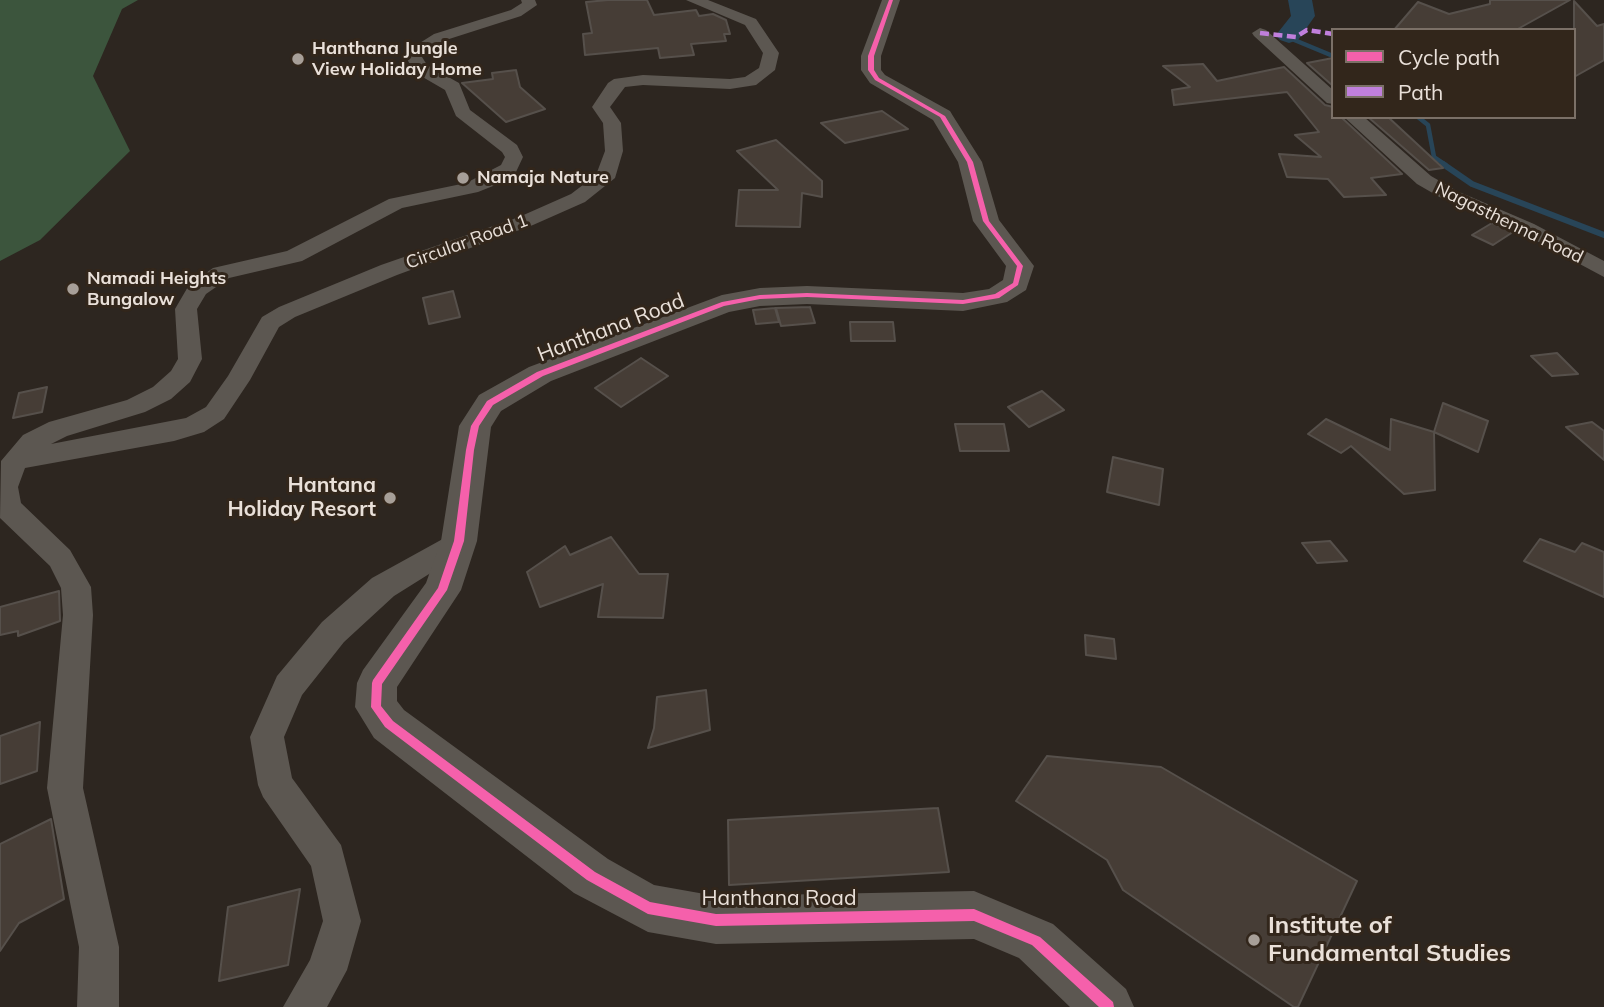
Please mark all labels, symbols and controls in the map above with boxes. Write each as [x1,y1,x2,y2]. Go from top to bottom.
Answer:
legend [1331,28,1576,119]
place label: Hanthana Jungle View Holiday Home [312,38,482,80]
text: Cycle path [1398,44,1500,70]
marker: Hanthana Jungle View Holiday Home [290,51,306,67]
text: Path [1398,79,1443,105]
place label: Namaja Nature [477,167,609,189]
marker: Namaja Nature [455,170,471,186]
street label: Nagasthenna Road [1431,178,1587,268]
street label: Circular Road 1 [403,210,531,274]
place label: Namadi Heights Bungalow [87,268,226,310]
marker: Namadi Heights Bungalow [65,281,81,297]
street label: Hanthana Road [534,288,688,368]
place label: Hantana Holiday Resort [228,473,376,523]
marker: Hantana Holiday Resort [382,490,398,506]
street label: Hanthana Road [701,886,857,912]
place label: Institute of Fundamental Studies [1268,912,1511,968]
marker: Institute of Fundamental Studies [1246,932,1262,948]

